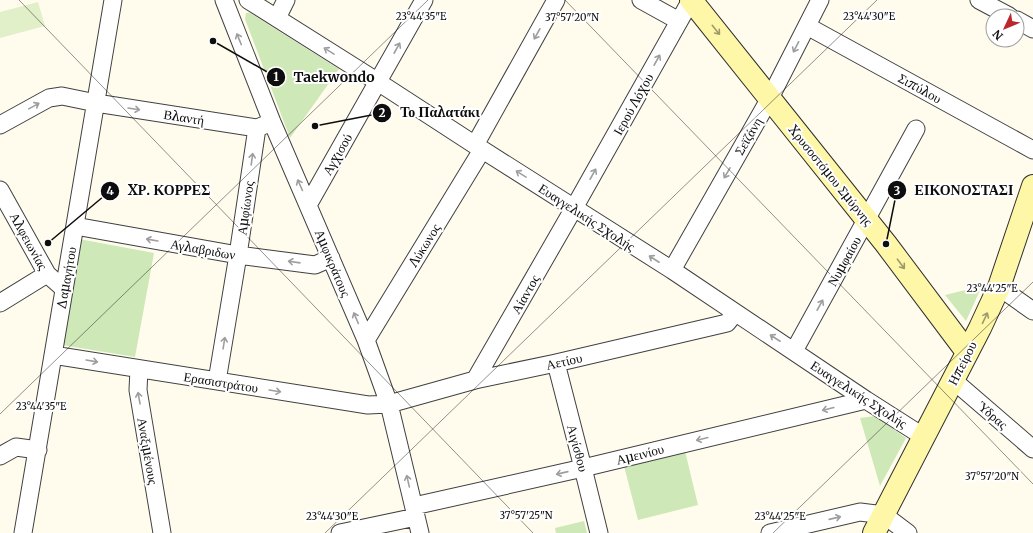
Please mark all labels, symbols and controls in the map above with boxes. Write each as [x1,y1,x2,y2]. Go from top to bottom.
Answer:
north arrow [985,8,1025,48]
text: 23°44'35"E [396,10,447,23]
text: 23°44'30"E [843,10,896,23]
text: 37°57'20"N [545,11,599,24]
one-way arrow [711,25,720,36]
text: N [990,27,1006,43]
one-way arrow [533,28,541,40]
one-way arrow [235,34,243,46]
one-way arrow [792,41,799,53]
one-way arrow [394,42,402,54]
one-way arrow [324,47,335,55]
one-way arrow [653,55,661,67]
callout: Taekwondo [266,64,383,90]
text: Taekwondo [293,68,375,86]
text: 1 [273,69,279,84]
street label: Ιερού Λόχου [609,70,657,138]
street label: Σιπύλου [895,70,944,107]
callout: Το Παλατάκι [372,100,488,126]
one-way arrow [28,102,40,110]
text: Το Παλατάκι [400,103,480,121]
one-way arrow [127,105,140,113]
text: 2 [378,105,386,120]
street label: Βλαντή [162,106,206,129]
street label: Σεϊζάνη [731,114,766,158]
street label: Χρυσοστόμου Σμύρνης [785,121,877,230]
street label: Αγχισού [319,130,356,178]
one-way arrow [248,153,256,166]
one-way arrow [722,167,730,179]
one-way arrow [590,168,598,180]
one-way arrow [515,170,527,178]
callout: ΕΙΚΟΝΟΣΤΑΣΙ [887,177,1021,203]
callout: ΧΡ. ΚΟΡΡΕΣ [100,178,219,204]
street label: Αμφίωνος [233,179,258,236]
one-way arrow [295,180,303,192]
street label: Ευαγγελικής Σχολής [535,180,639,255]
text: ΧΡ. ΚΟΡΡΕΣ [128,181,210,199]
text: ΕΙΚΟΝΟΣΤΑΣΙ [915,181,1013,199]
text: 4 [106,183,114,198]
text: 3 [894,183,901,198]
street label: Αλφειωνίας [6,209,52,274]
street label: Λύκωνος [404,220,445,271]
street label: Αμφικράτους [311,227,355,300]
street label: Νυμφαίου [824,233,865,289]
one-way arrow [145,235,158,243]
street label: Αγλαβριδων [169,235,237,264]
street label: Δαμαγήτου [53,245,80,311]
one-way arrow [649,255,660,263]
one-way arrow [288,258,301,266]
one-way arrow [897,258,905,269]
street label: Αίαντος [507,271,544,317]
text: 23°44'25"E [966,282,1018,295]
one-way arrow [816,299,824,311]
one-way arrow [352,312,360,324]
one-way arrow [982,312,989,324]
one-way arrow [769,334,781,342]
one-way arrow [220,337,228,350]
street label: Ηπείρου [944,338,981,388]
street label: Αετίου [544,349,584,374]
one-way arrow [85,357,98,365]
street label: Ευαγγελικής Σχολής [807,357,911,432]
street label: Ερασιστράτου [182,368,260,397]
one-way arrow [268,387,281,395]
one-way arrow [135,392,143,405]
street label: Ύδρας [973,397,1012,434]
text: 23°44'35"E [16,400,67,413]
one-way arrow [822,405,835,413]
street label: Αναξιμένους [133,416,162,487]
street label: Αιγίσθου [563,423,592,474]
one-way arrow [696,436,709,444]
street label: Αμεινίου [614,440,666,469]
one-way arrow [556,470,569,477]
text: 37°57'20"N [965,470,1019,483]
one-way arrow [403,475,411,488]
text: 37°57'25"N [499,509,553,522]
text: 23°44'30"E [306,510,359,523]
text: 23°44'25"E [754,510,806,523]
one-way arrow [828,513,841,521]

